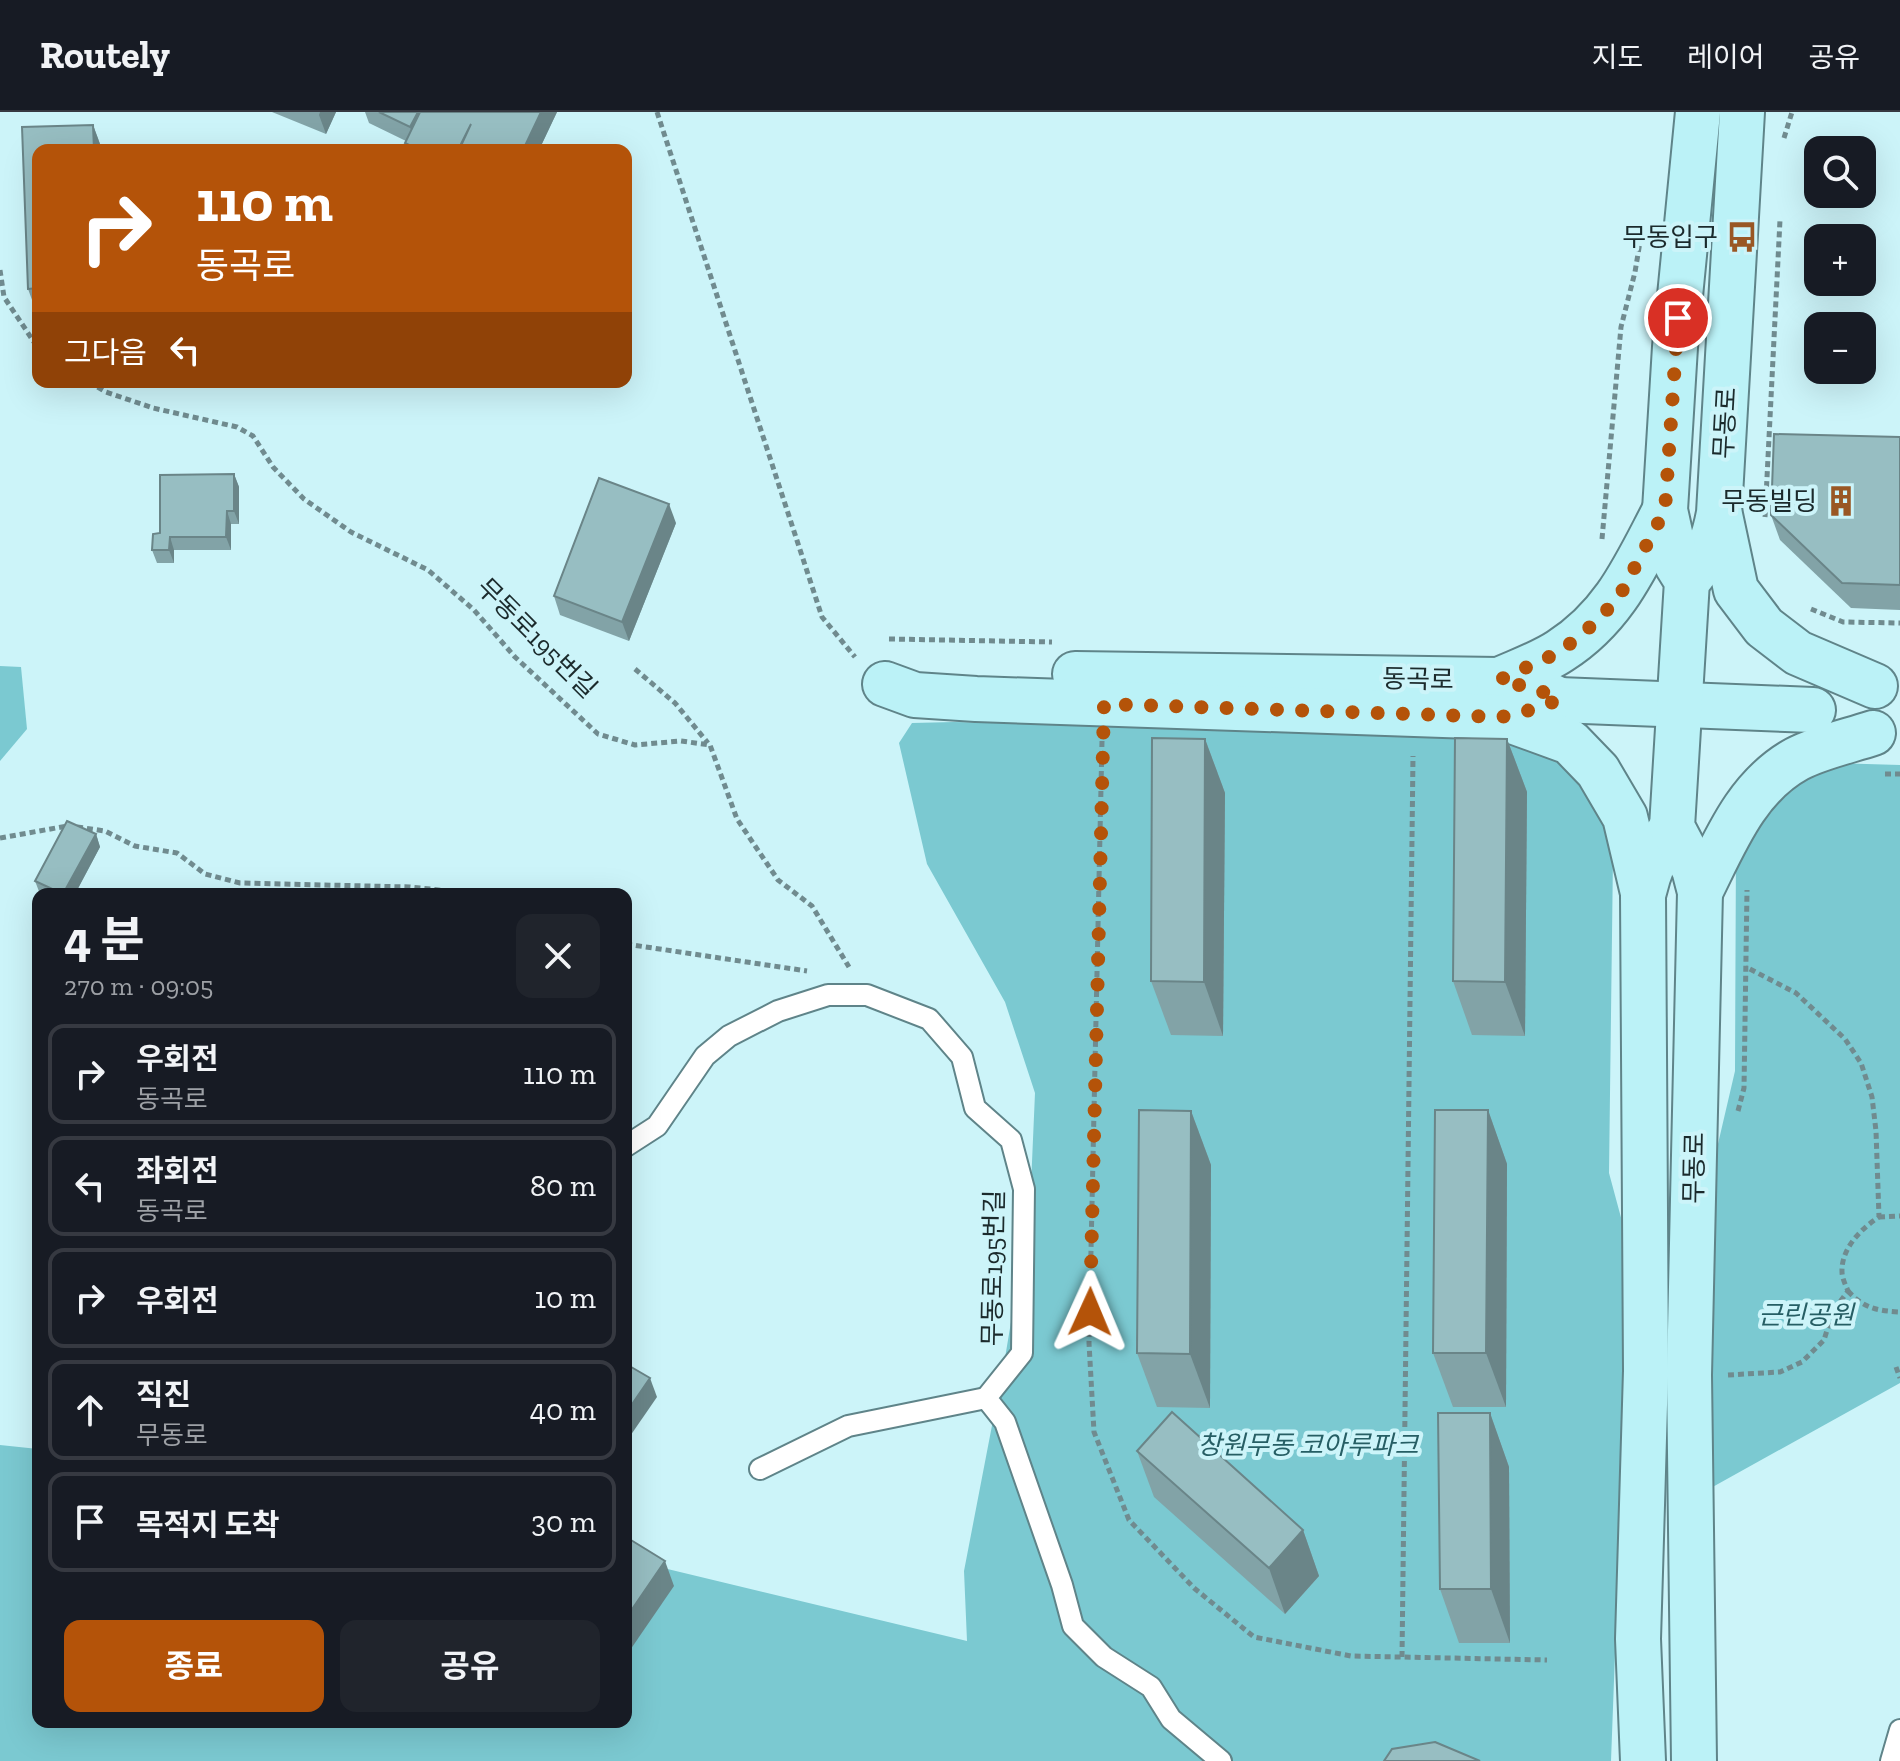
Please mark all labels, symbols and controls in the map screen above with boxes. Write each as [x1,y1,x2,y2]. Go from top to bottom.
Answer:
text: Routely [40,32,170,78]
text: 지도 [1592,41,1643,74]
text: 레이어 [1687,41,1764,74]
text: 공유 [1808,41,1860,74]
map controls [1804,136,1876,384]
button: search [1804,136,1876,208]
text: 110 m [196,168,333,235]
icon: right [64,176,168,280]
bus stop icon: 무동입구 [1725,220,1759,254]
place label: 무동입구 [1622,221,1718,253]
button: + [1804,224,1876,296]
text: 동곡로 [196,244,295,287]
pin [1644,284,1712,352]
icon: arrive [1656,296,1700,340]
button: − [1804,312,1876,384]
icon: left [163,328,207,372]
text: 그다음 [64,335,147,371]
street label: 무동로 [1707,386,1743,460]
building icon: 무동빌딩 [1824,484,1858,518]
place label: 무동빌딩 [1721,485,1817,517]
street label: 무동로195번길 [470,571,604,705]
street label: 동곡로 [1382,662,1454,696]
text: 4 분 [64,911,145,968]
button: close [516,914,600,998]
text: 270 m · 09:05 [64,970,213,1002]
text: 우회전 [136,1041,219,1077]
icon: right [68,1052,112,1096]
text: 110 m [523,1056,596,1092]
text: 동곡로 [136,1083,208,1115]
street label: 무동로 [1677,1132,1711,1204]
text: 좌회전 [136,1153,219,1189]
icon: left [68,1164,112,1208]
text: 80 m [530,1168,596,1204]
street label: 무동로195번길 [976,1189,1010,1347]
text: 동곡로 [136,1195,208,1227]
position arrow [1048,1270,1132,1354]
icon: right [68,1276,112,1320]
text: 10 m [534,1280,596,1316]
text: 우회전 [136,1283,219,1319]
park label: 근린공원 [1758,1299,1856,1331]
text: 직진 [136,1377,191,1413]
icon: ahead [68,1388,112,1432]
text: 40 m [530,1392,596,1428]
text: 무동로 [136,1419,208,1451]
park label: 창원무동 코아루파크 [1197,1429,1420,1461]
icon: arrive [68,1500,112,1544]
text: 30 m [531,1504,596,1540]
text: 목적지 도착 [136,1507,280,1543]
button: 종료 [64,1620,324,1712]
button: 공유 [340,1620,600,1712]

